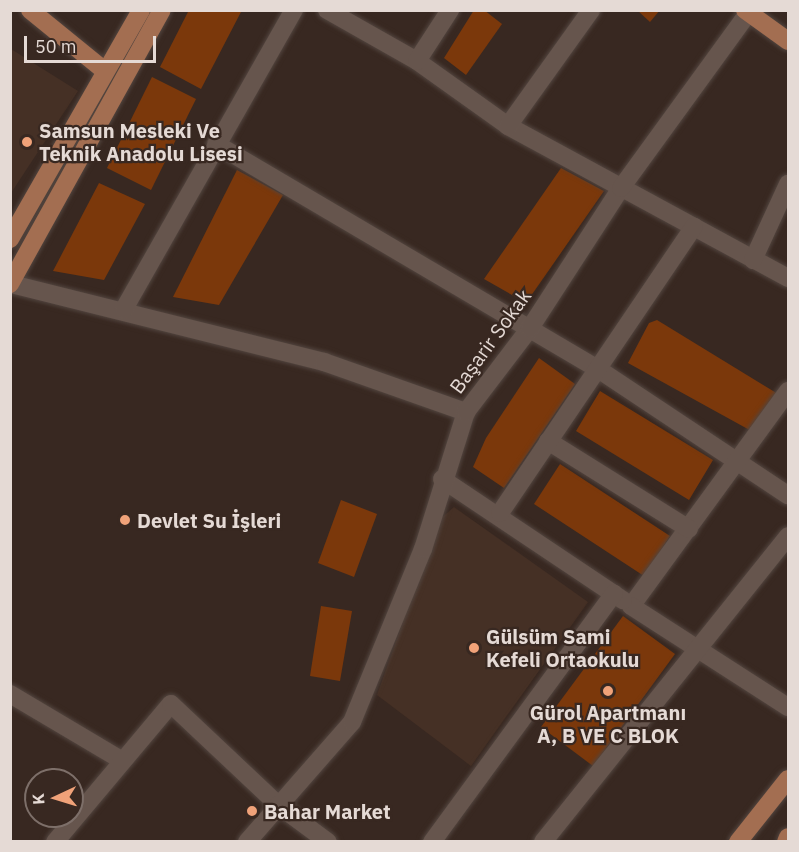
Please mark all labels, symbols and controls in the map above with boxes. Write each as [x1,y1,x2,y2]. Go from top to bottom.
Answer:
scale bar [27,24,159,62]
text: 50 m [35,35,77,58]
place label: Samsun Mesleki Ve Teknik Anadolu Lisesi [39,118,243,165]
marker: Samsun Mesleki Ve Teknik Anadolu Lisesi [20,135,34,149]
street label: Başarir Sokak [444,284,536,398]
place label: Devlet Su İşleri [137,508,281,532]
marker: Devlet Su İşleri [118,513,132,527]
place label: Gülsüm Sami Kefeli Ortaokulu [486,624,640,671]
marker: Gülsüm Sami Kefeli Ortaokulu [467,641,481,655]
marker: Gürol Apartmanı A, B VE C BLOK [601,684,615,698]
place label: Gürol Apartmanı A, B VE C BLOK [530,700,686,747]
north arrow [24,768,84,828]
text: K [28,793,48,805]
place label: Bahar Market [264,799,391,823]
marker: Bahar Market [245,804,259,818]

